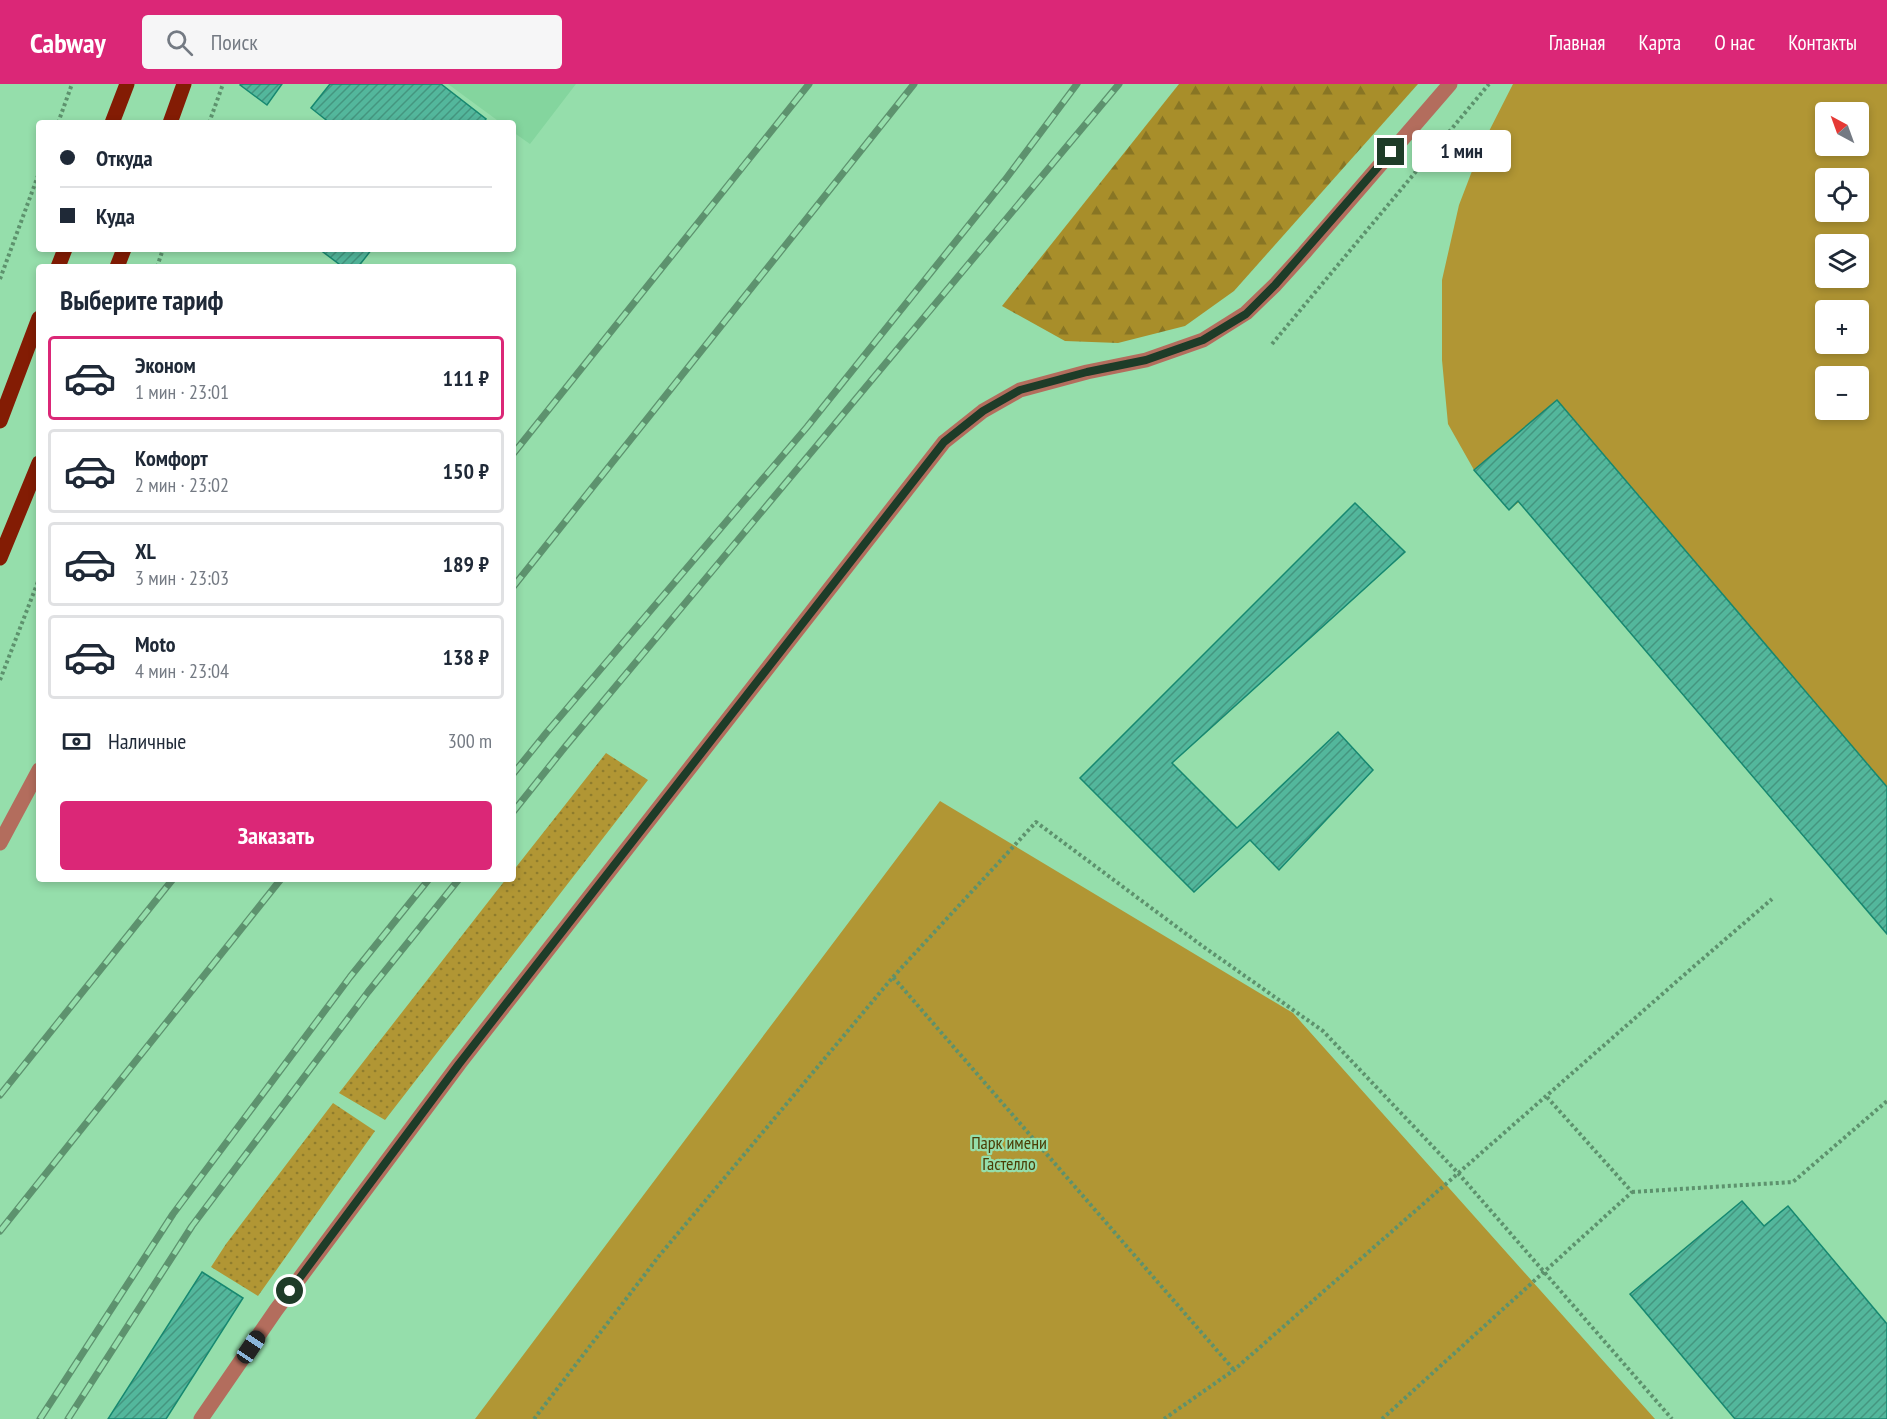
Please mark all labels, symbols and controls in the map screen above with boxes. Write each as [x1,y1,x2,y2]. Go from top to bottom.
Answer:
search box [142,15,562,69]
text: Cabway [30,24,106,61]
icon: search [163,26,196,59]
text: Поиск [211,28,258,56]
text: Главная [1549,29,1605,56]
text: Карта [1638,29,1681,56]
text: О нас [1714,29,1755,56]
text: Контакты [1788,29,1857,56]
north arrow [1815,102,1869,156]
map controls [1815,102,1869,420]
callout: 1 мин [1412,131,1511,173]
route end [1377,138,1404,165]
text: 1 мин [1440,138,1483,164]
text: Откуда [96,144,153,172]
button: locate [1815,168,1869,222]
text: Куда [96,202,135,230]
button: layers [1815,234,1869,288]
text: Выберите тариф [60,283,223,317]
button: + [1815,300,1869,354]
icon: car [63,351,117,405]
text: Эконом [135,351,196,379]
text: 111 ₽ [442,364,489,392]
button: − [1815,366,1869,420]
text: 1 мин · 23:01 [135,379,229,405]
icon: car [63,444,117,498]
text: Комфорт [135,444,208,472]
text: 150 ₽ [442,457,489,485]
text: 2 мин · 23:02 [135,472,229,498]
icon: car [63,537,117,591]
text: XL [135,537,156,565]
text: 189 ₽ [442,550,489,578]
text: 3 мин · 23:03 [135,565,229,591]
icon: car [63,630,117,684]
text: Moto [135,630,176,658]
text: 138 ₽ [442,643,489,671]
text: 4 мин · 23:04 [135,658,229,684]
icon: cash [60,725,93,758]
text: Наличные [108,727,186,755]
text: 300 m [448,728,492,754]
button: Заказать [60,801,492,870]
park label: Парк имени Гастелло [971,1131,1047,1175]
route start [276,1277,303,1304]
car [233,1327,269,1367]

